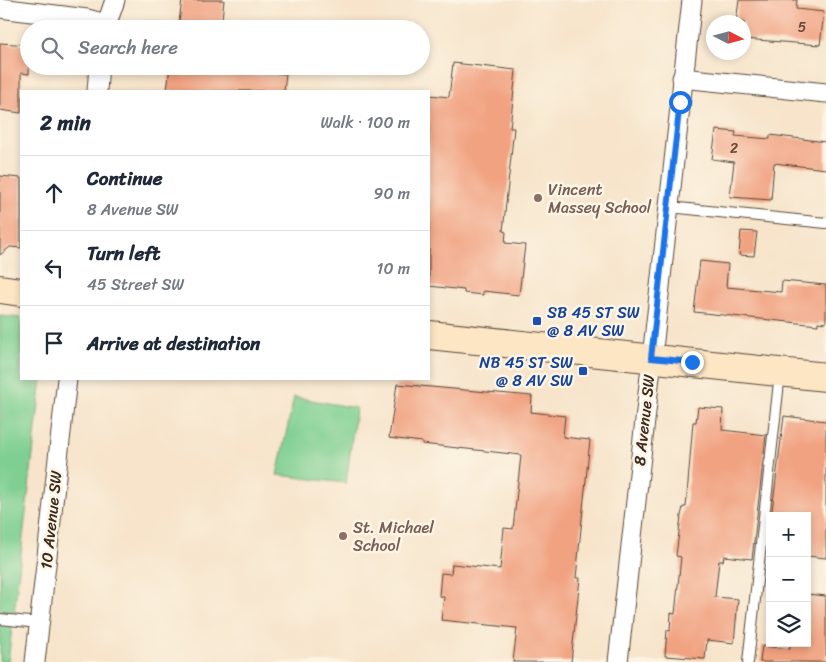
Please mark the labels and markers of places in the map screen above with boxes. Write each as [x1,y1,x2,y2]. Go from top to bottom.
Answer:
place label: Vincent Massey School [548,175,652,222]
marker: Vincent Massey School [532,192,544,204]
place label: SB 45 ST SW @ 8 AV SW [547,298,640,345]
marker: SB 45 ST SW @ 8 AV SW [531,315,543,327]
place label: NB 45 ST SW @ 8 AV SW [479,348,573,395]
marker: NB 45 ST SW @ 8 AV SW [577,365,589,377]
place label: St. Michael School [353,513,434,560]
marker: St. Michael School [337,530,349,542]

